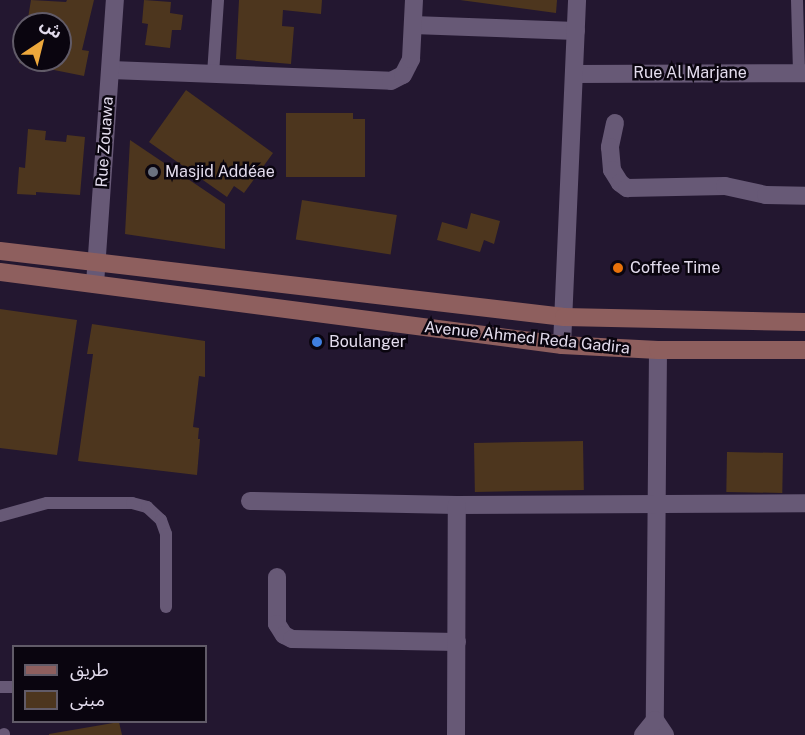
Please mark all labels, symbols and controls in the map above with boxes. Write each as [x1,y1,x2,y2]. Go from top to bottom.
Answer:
north arrow [12,12,72,72]
text: ش [37,14,66,43]
street label: Rue Al Marjane [633,63,747,83]
street label: Rue Zouawa [92,96,118,188]
place label: Masjid Addéae [165,162,275,182]
marker: Masjid Addéae [146,165,160,179]
place label: Coffee Time [630,258,720,278]
marker: Coffee Time [611,261,625,275]
street label: Avenue Ahmed Reda Gadira [423,318,631,358]
place label: Boulanger [329,332,406,352]
marker: Boulanger [310,335,324,349]
legend [12,645,207,723]
text: طريق [70,659,109,680]
text: مبنى [70,689,105,710]

